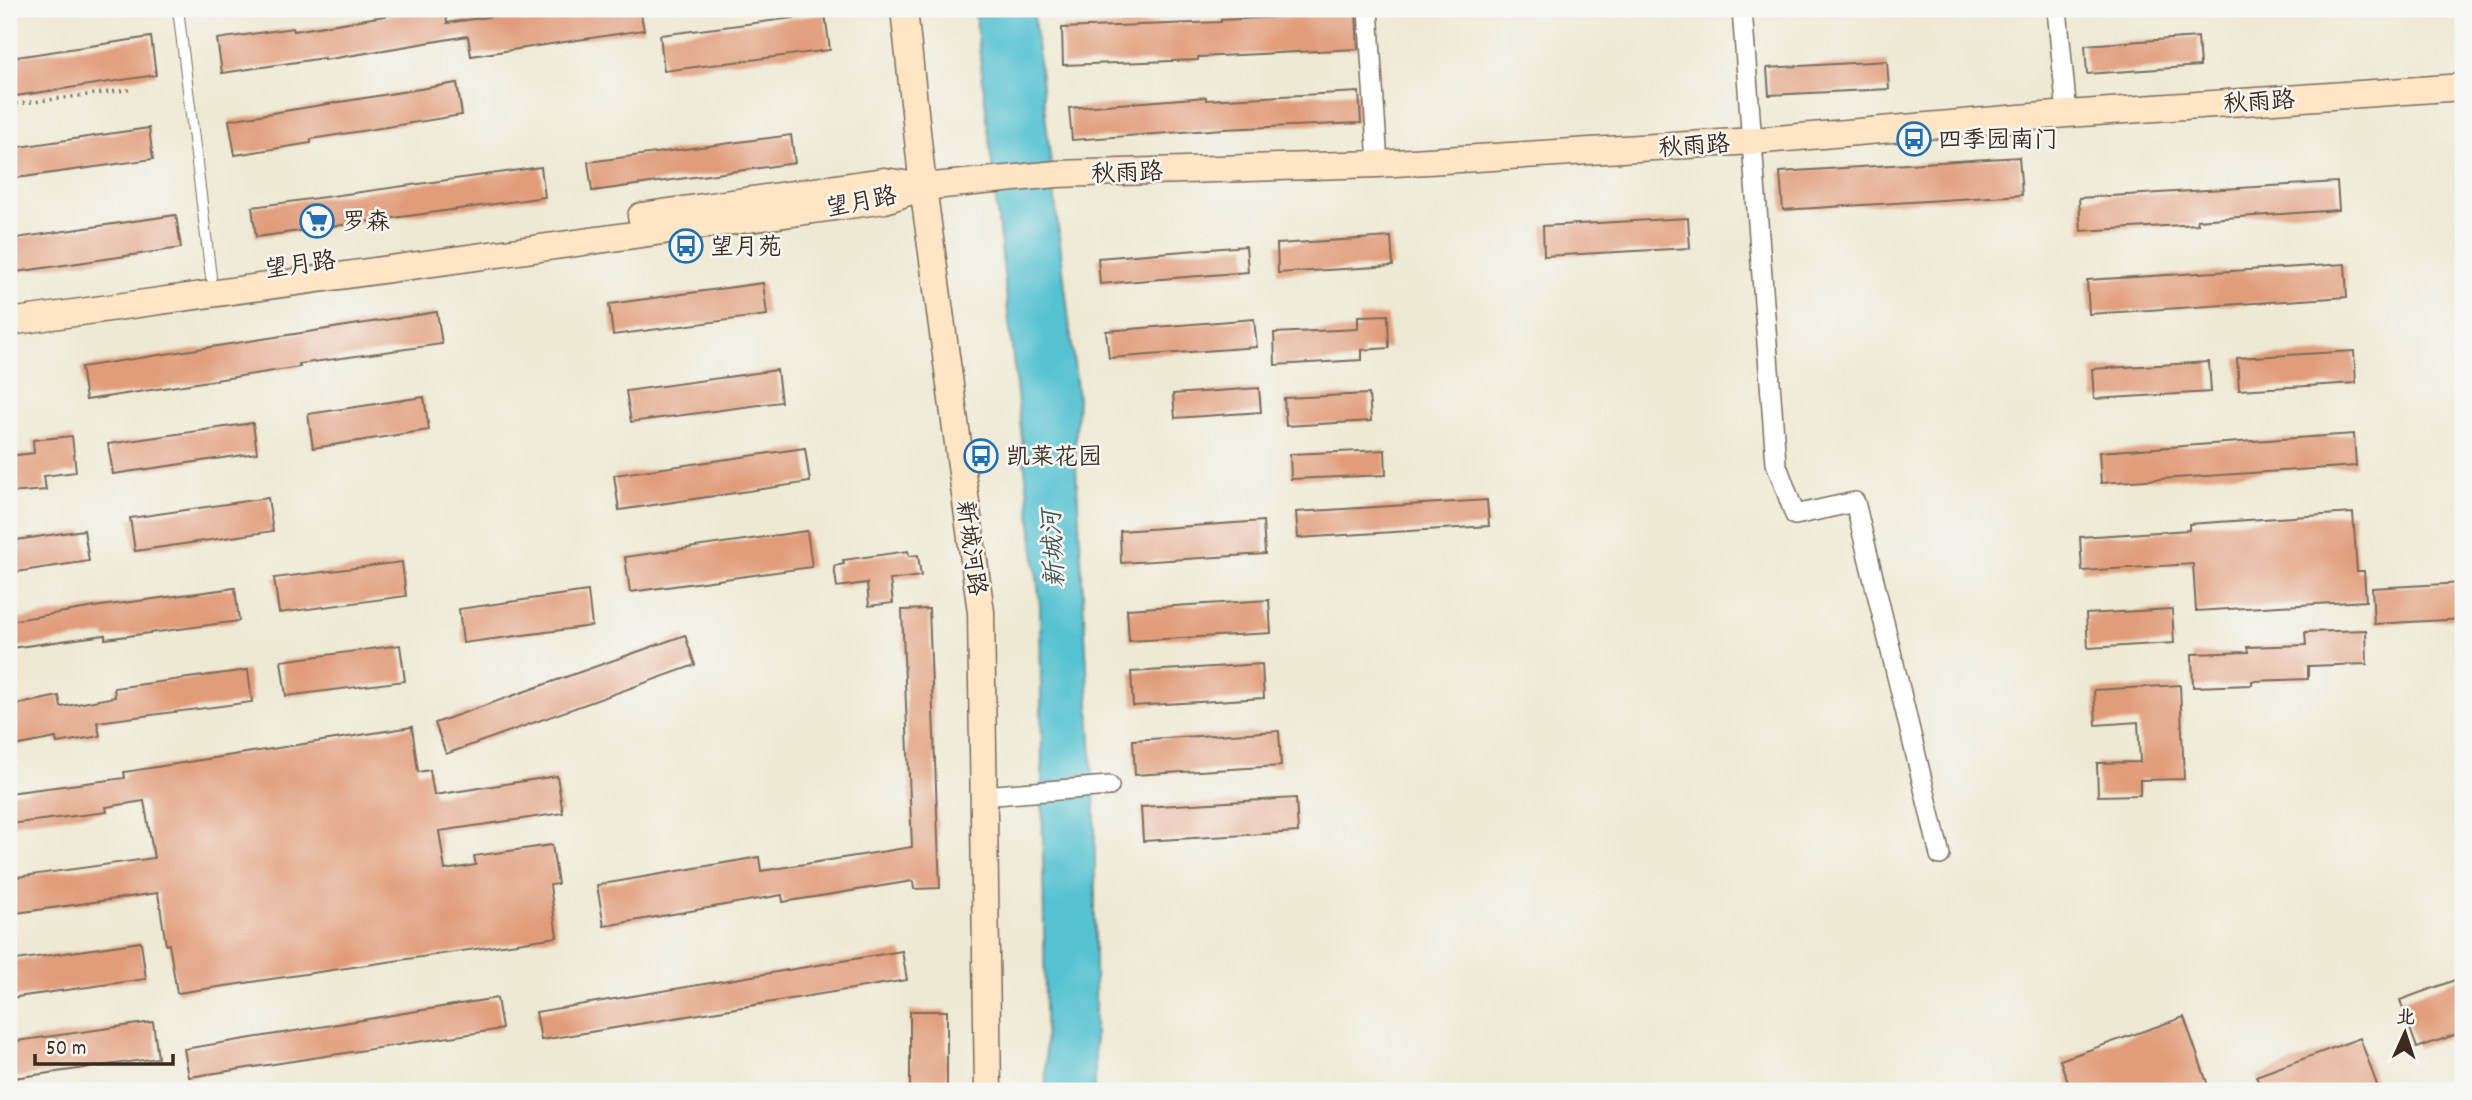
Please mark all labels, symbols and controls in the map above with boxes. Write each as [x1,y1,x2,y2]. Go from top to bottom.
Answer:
street label: 秋雨路 [2222,85,2296,123]
bus stop icon: 四季园南门 [1895,120,1933,158]
place label: 四季园南门 [1938,125,2058,159]
street label: 秋雨路 [1657,129,1731,167]
street label: 秋雨路 [1091,157,1164,193]
street label: 望月路 [823,180,900,228]
supermarket icon: 罗森 [298,202,336,240]
place label: 罗森 [342,207,390,241]
bus stop icon: 望月苑 [667,227,705,265]
place label: 望月苑 [710,232,782,266]
street label: 望月路 [262,245,338,289]
bus stop icon: 凯莱花园 [962,437,1000,475]
place label: 凯莱花园 [1006,442,1102,476]
street label: 新城河路 [946,499,993,598]
water label: 新城河 [1035,505,1076,589]
north arrow [2370,998,2440,1068]
text: 北 [2396,1006,2416,1033]
scale bar [35,1023,173,1067]
text: 50 m [46,1035,86,1065]

